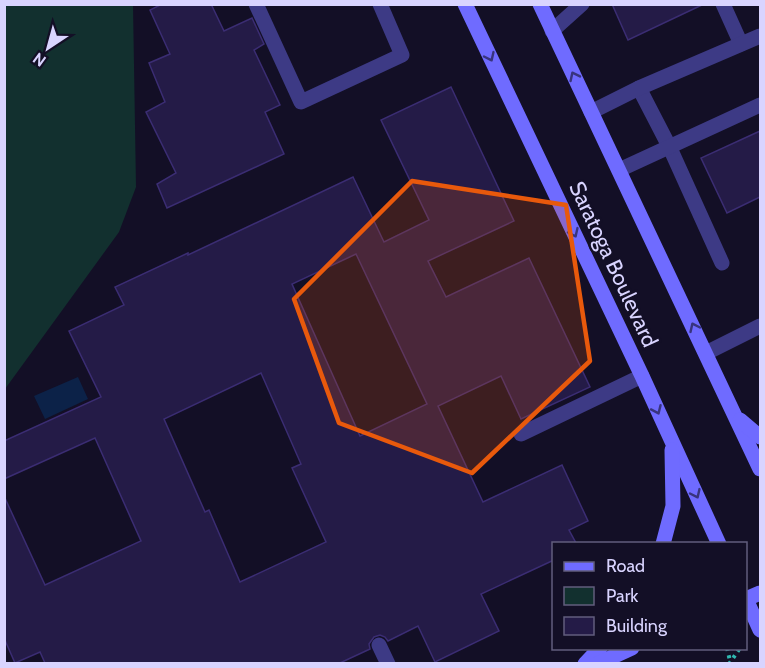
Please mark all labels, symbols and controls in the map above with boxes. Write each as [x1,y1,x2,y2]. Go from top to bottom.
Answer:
north arrow [18,18,78,78]
text: N [29,49,50,71]
one-way arrow [483,51,495,62]
one-way arrow [569,71,581,82]
street label: Saratoga Boulevard [563,177,664,351]
one-way arrow [567,227,579,238]
one-way arrow [690,323,702,334]
one-way arrow [650,403,662,414]
one-way arrow [688,487,700,498]
legend [552,542,747,650]
text: Road [606,555,645,577]
text: Park [606,585,639,607]
text: Building [606,615,668,637]

